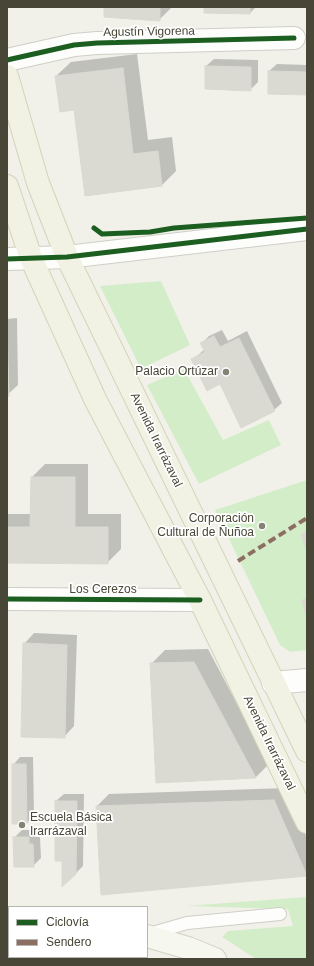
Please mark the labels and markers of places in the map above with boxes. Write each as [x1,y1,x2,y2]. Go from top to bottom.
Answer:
place label: Palacio Ortúzar [135,365,218,379]
marker: Palacio Ortúzar [221,367,231,377]
place label: Corporación Cultural de Ñuñoa [157,512,254,540]
marker: Corporación Cultural de Ñuñoa [257,521,267,531]
place label: Escuela Básica Irarrázaval [30,811,112,839]
marker: Escuela Básica Irarrázaval [17,820,27,830]

